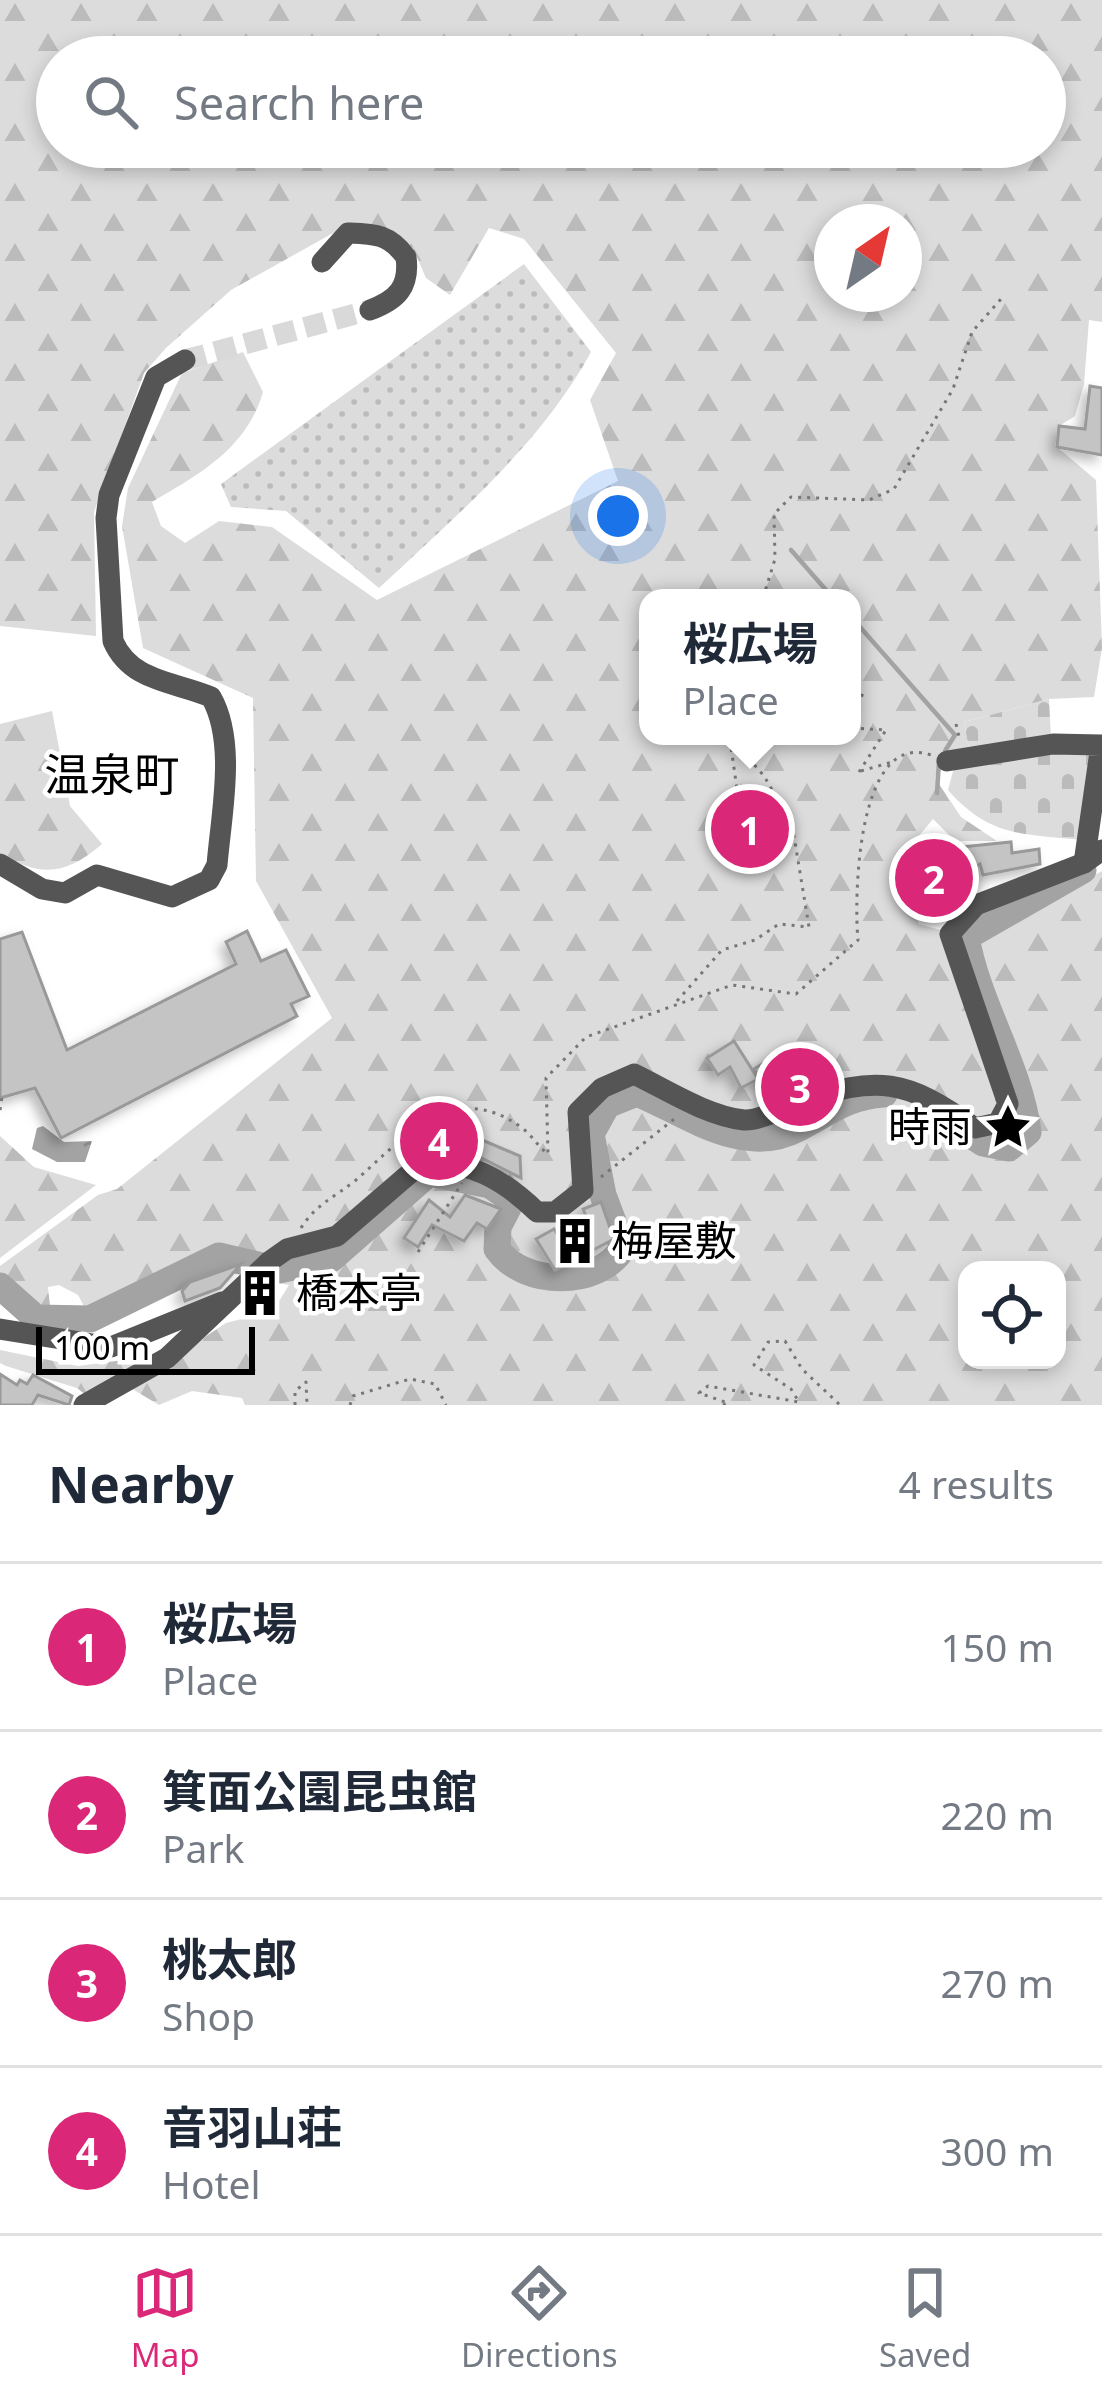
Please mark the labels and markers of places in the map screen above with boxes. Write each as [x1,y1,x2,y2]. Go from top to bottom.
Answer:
pin: 1 [711,784,789,874]
pin: 2 [895,833,973,923]
pin: 3 [761,1042,839,1132]
pin: 4 [400,1096,478,1186]
place label: 時雨 [888,1097,972,1154]
place icon: 時雨 [983,1102,1033,1152]
place label: 梅屋敷 [611,1211,737,1268]
building icon: 梅屋敷 [550,1216,600,1266]
place label: 橋本亭 [296,1263,422,1320]
building icon: 橋本亭 [235,1268,285,1318]

